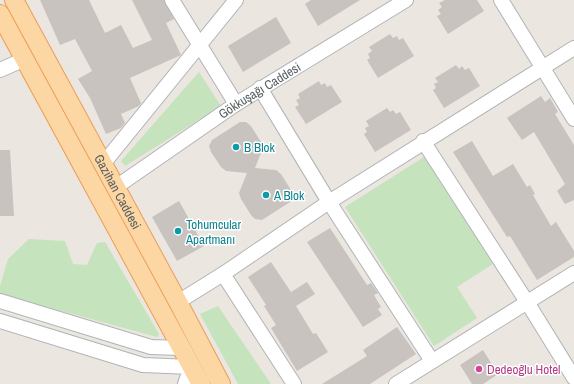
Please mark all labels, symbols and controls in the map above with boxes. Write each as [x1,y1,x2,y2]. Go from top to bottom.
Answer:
street label: Gökkuşağı Caddesi [215,59,304,123]
place label: B Blok [244,139,275,156]
marker: B Blok [231,142,241,152]
street label: Gazihan Caddesi [90,151,145,232]
place label: A Blok [273,187,305,204]
marker: A Blok [261,190,271,200]
place label: Tohumcular Apartmanı [185,216,242,248]
marker: Tohumcular Apartmanı [173,226,183,236]
place label: Dedeoğlu Hotel [487,361,560,378]
marker: Dedeoğlu Hotel [474,364,484,374]

